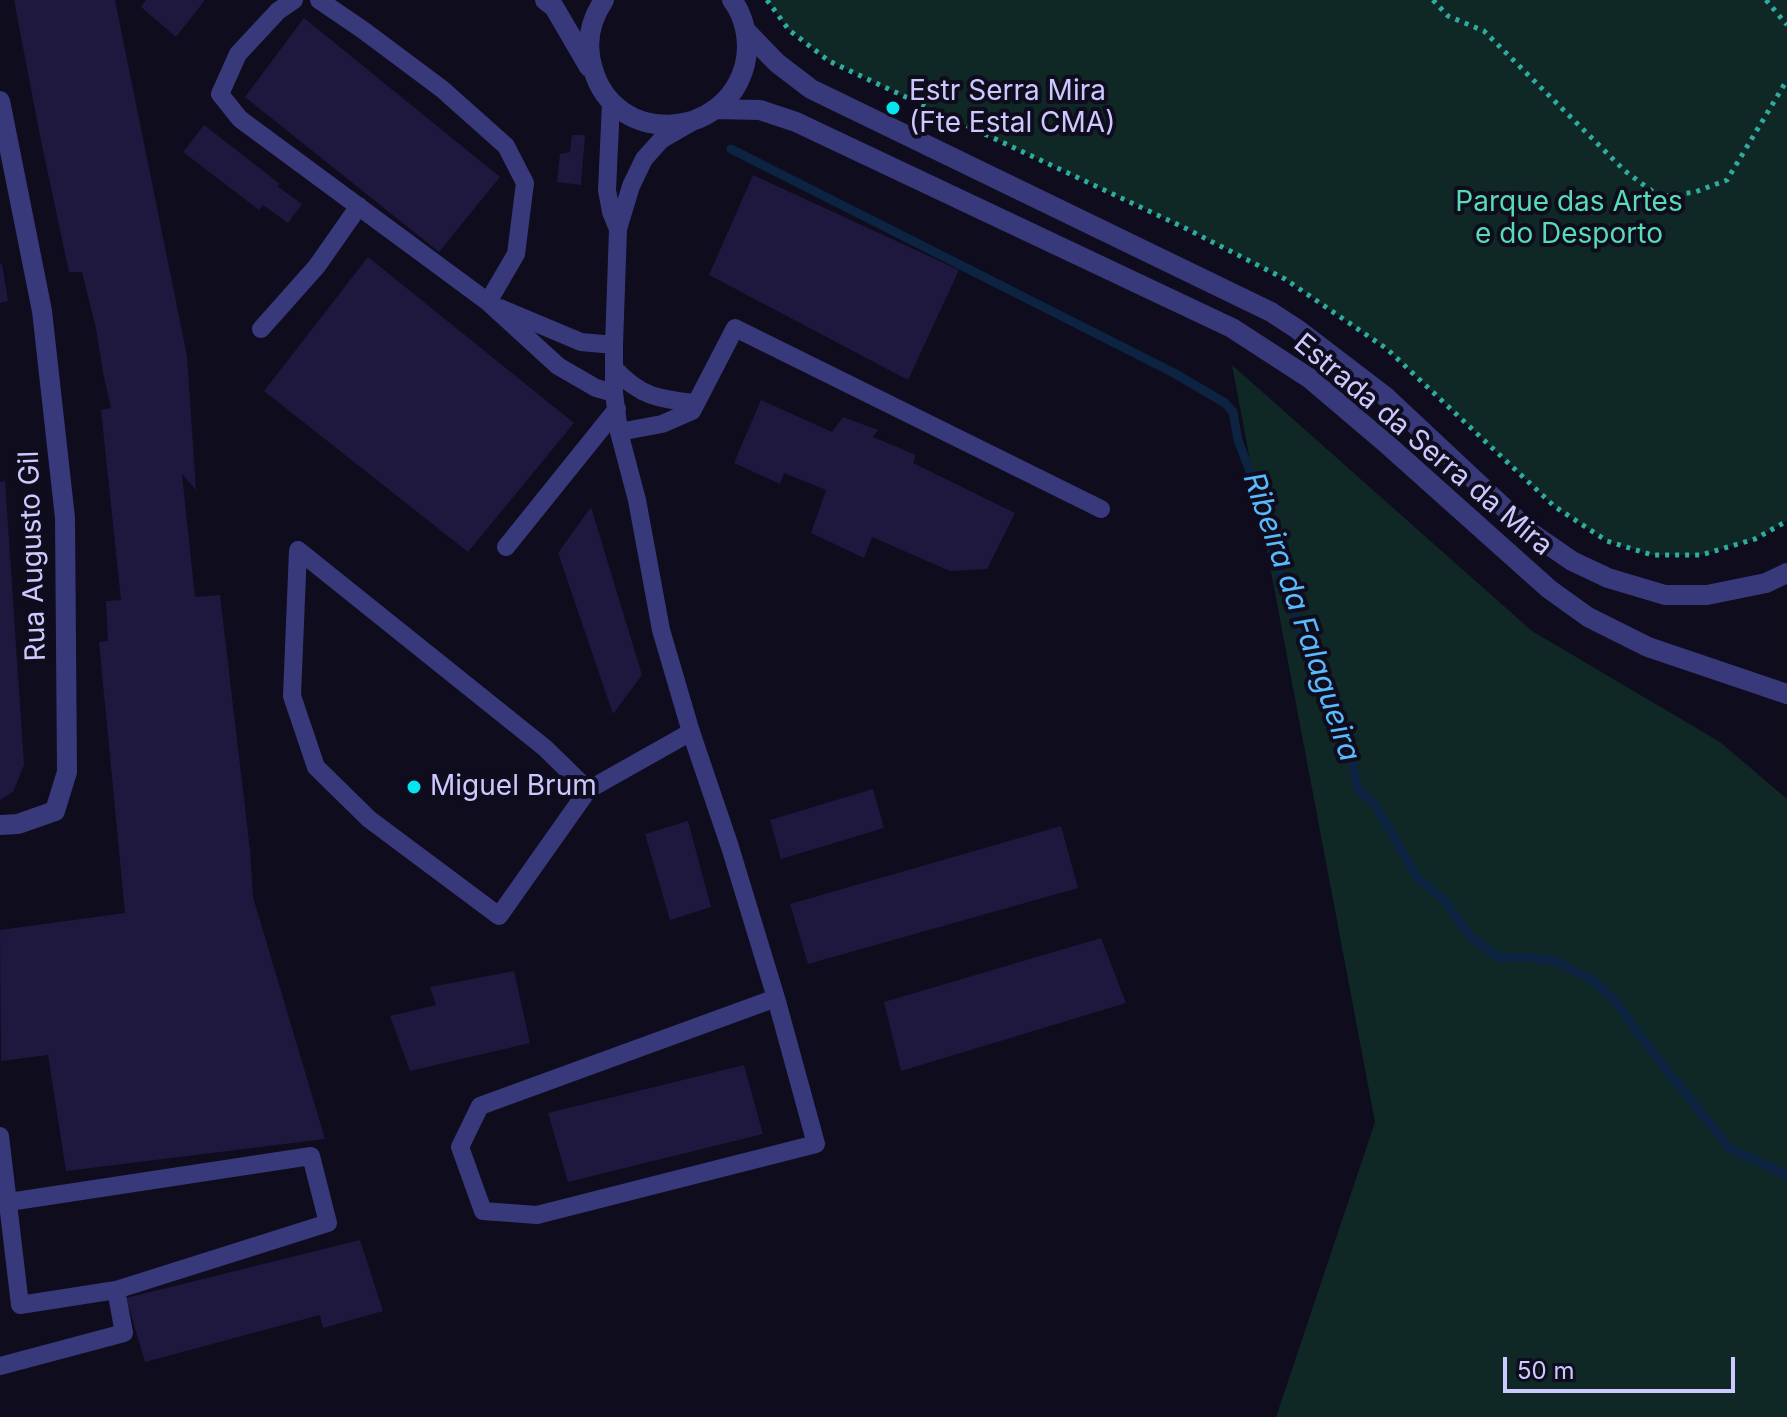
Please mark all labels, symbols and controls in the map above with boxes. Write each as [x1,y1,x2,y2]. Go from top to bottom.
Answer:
place label: Estr Serra Mira (Fte Estal CMA) [909,75,1115,141]
marker: Estr Serra Mira (Fte Estal CMA) [884,99,902,117]
park label: Parque das Artes e do Desporto [1455,186,1683,252]
street label: Estrada da Serra da Mira [1287,327,1559,563]
street label: Rua Augusto Gil [13,450,53,662]
water label: Ribeira da Falagueira [1235,468,1367,766]
place label: Miguel Brum [430,770,597,804]
marker: Miguel Brum [405,778,423,796]
scale bar [1507,1341,1739,1391]
text: 50 m [1517,1356,1575,1385]

